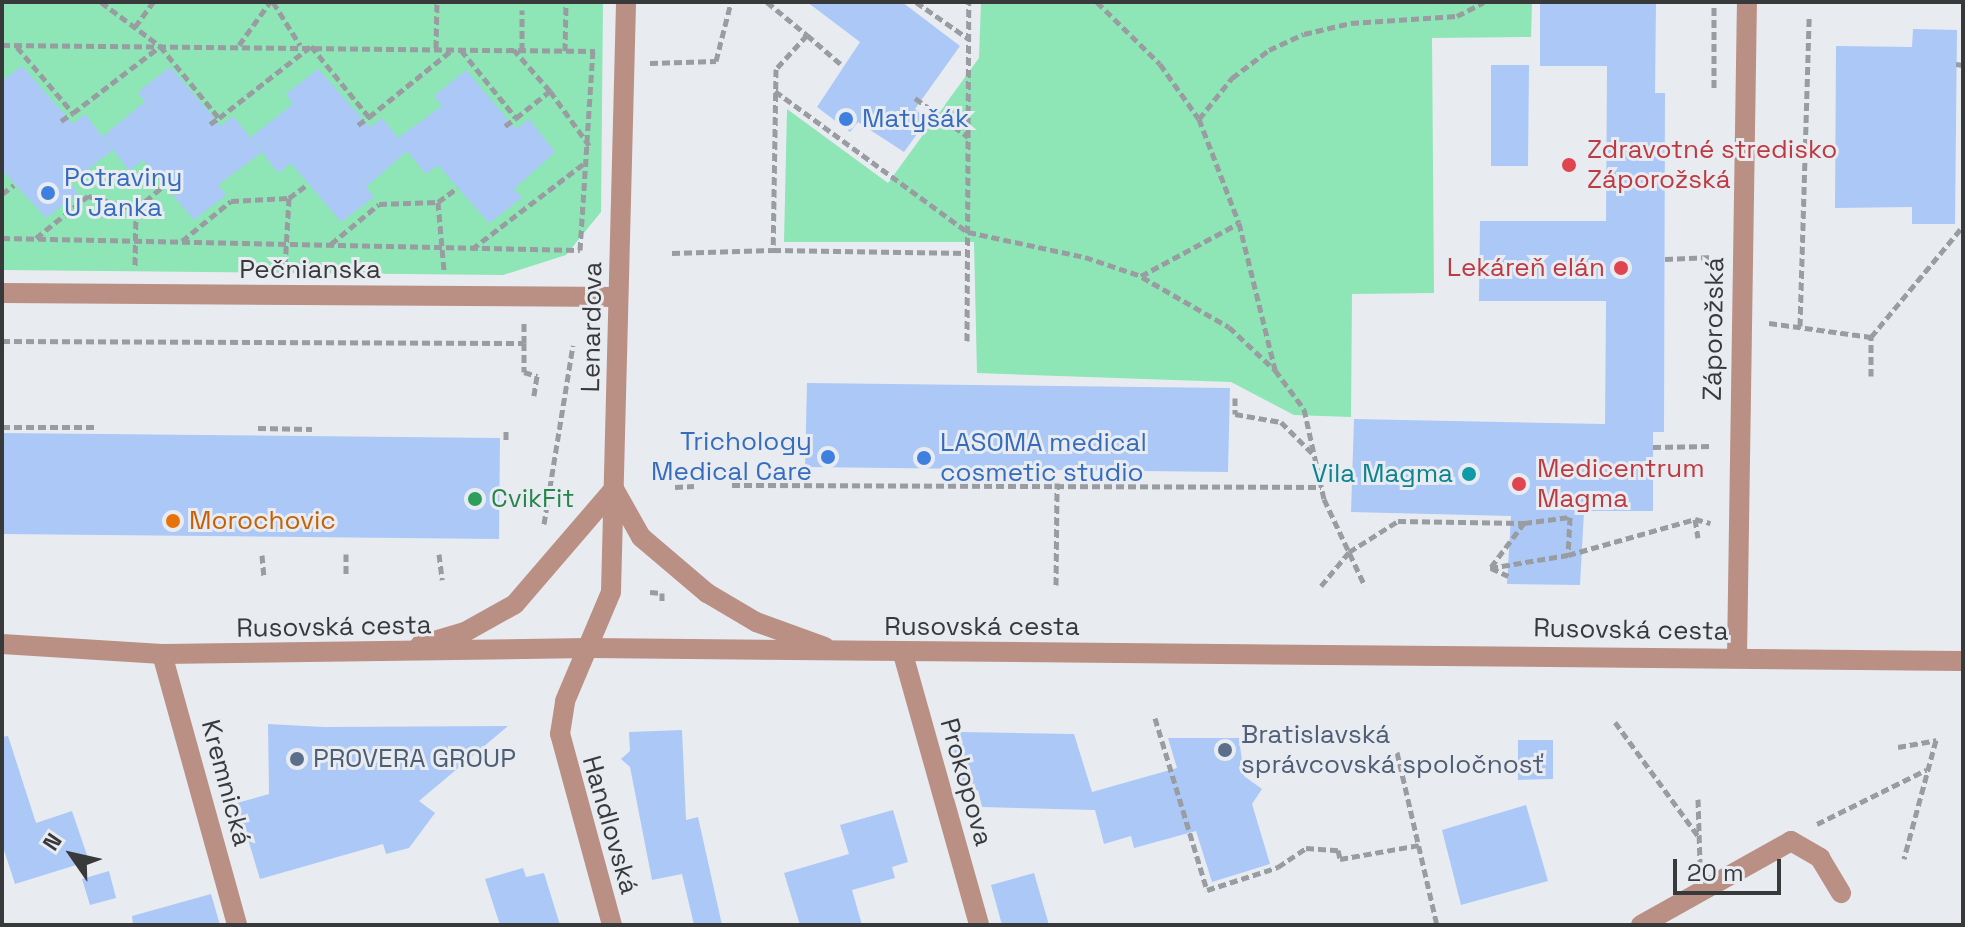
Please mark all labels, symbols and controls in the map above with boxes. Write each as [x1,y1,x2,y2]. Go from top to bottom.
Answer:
place label: Matyšák [862,103,969,135]
marker: Matyšák [837,110,855,128]
place label: Zdravotné stredisko Záporožská [1587,134,1837,196]
marker: Zdravotné stredisko Záporožská [1558,154,1580,176]
place label: Potraviny U Janka [64,162,182,224]
marker: Potraviny U Janka [39,184,57,202]
place label: Lekáreň elán [1447,252,1605,284]
street label: Pečnianska [239,254,381,286]
street label: Záporožská [1697,257,1731,401]
marker: Lekáreň elán [1612,259,1630,277]
street label: Lenardova [575,261,609,393]
place label: Trichology Medical Care [651,426,812,488]
place label: LASOMA medical cosmetic studio [940,427,1147,488]
marker: Trichology Medical Care [819,448,837,466]
marker: LASOMA medical cosmetic studio [915,449,933,467]
place label: Medicentrum Magma [1537,453,1705,514]
place label: Vila Magma [1311,458,1453,490]
marker: Vila Magma [1460,465,1478,483]
marker: Medicentrum Magma [1508,473,1530,495]
place label: CvikFit [491,483,574,515]
marker: CvikFit [466,490,484,508]
place label: Morochovic [189,505,336,537]
marker: Morochovic [164,512,182,530]
street label: Rusovská cesta [236,610,432,644]
street label: Rusovská cesta [884,611,1080,643]
street label: Rusovská cesta [1533,613,1729,647]
street label: Prokopova [933,715,999,849]
street label: Kremnická [194,716,258,850]
place label: Bratislavská správcovská spoločnosť [1241,719,1544,780]
marker: Bratislavská správcovská spoločnosť [1216,741,1234,759]
place label: PROVERA GROUP [313,743,516,775]
marker: PROVERA GROUP [288,750,306,768]
street label: Handlovská [575,752,645,898]
north arrow [32,815,112,895]
text: N [36,828,68,856]
scale bar [1677,843,1785,893]
text: 20 m [1687,857,1744,888]

